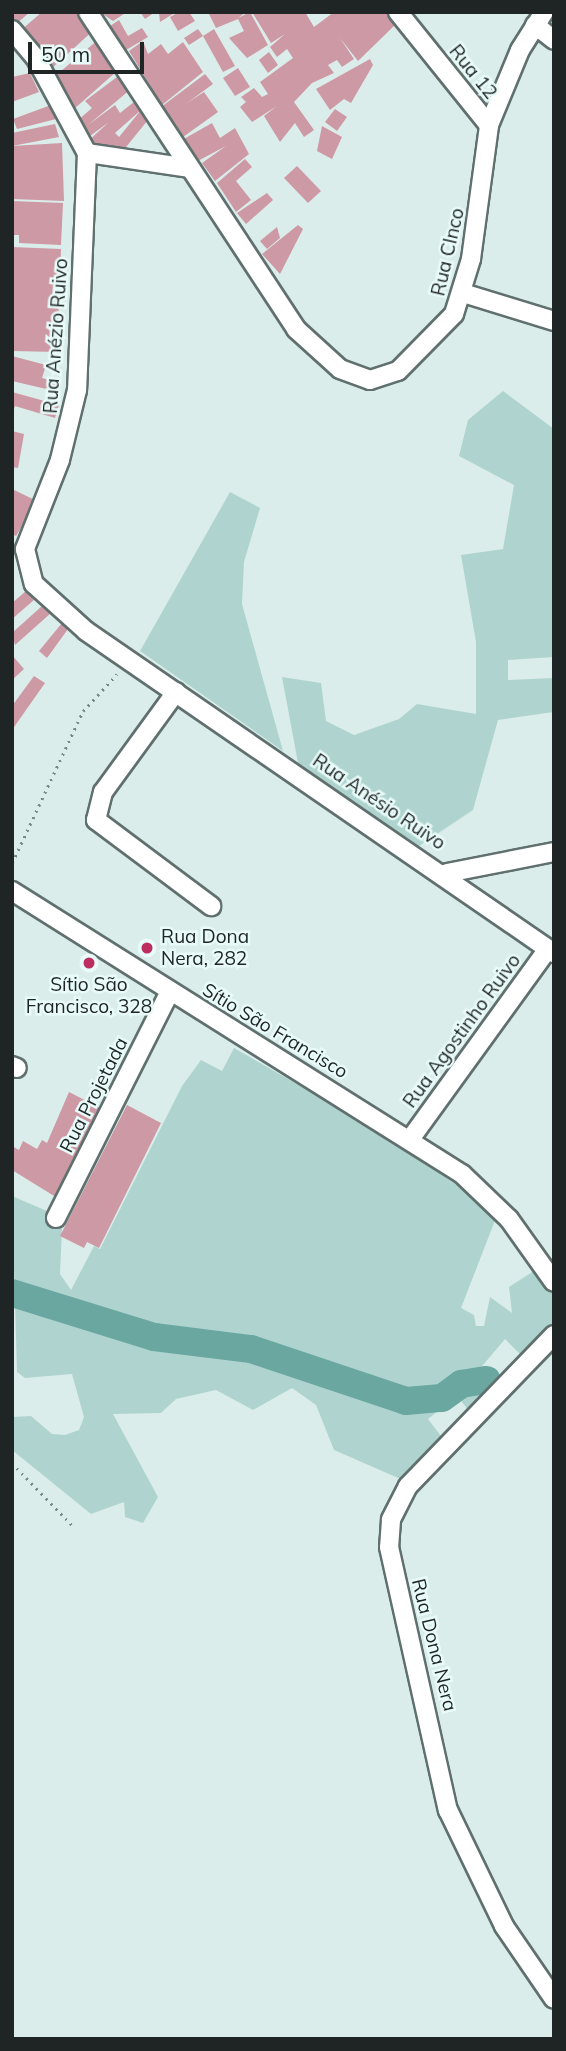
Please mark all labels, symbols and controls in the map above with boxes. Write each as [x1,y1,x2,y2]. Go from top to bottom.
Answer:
scale bar [32,28,147,72]
street label: Rua 12 [444,40,502,104]
text: 50 m [41,41,90,67]
street label: Rua CInco [427,206,469,298]
street label: Rua Anézio Ruivo [39,258,73,414]
street label: Rua Anésio Ruivo [308,749,450,855]
place label: Rua Dona Nera, 282 [161,926,249,970]
marker: Rua Dona Nera, 282 [139,940,155,956]
street label: Rua Agostinho Ruivo [399,950,525,1112]
marker: Sítio São Francisco, 328 [81,955,97,971]
place label: Sítio São Francisco, 328 [26,974,152,1018]
street label: Sítio São Francisco [198,979,352,1083]
street label: Rua Projetada [55,1034,133,1156]
street label: Rua Dona Nera [407,1576,461,1714]

